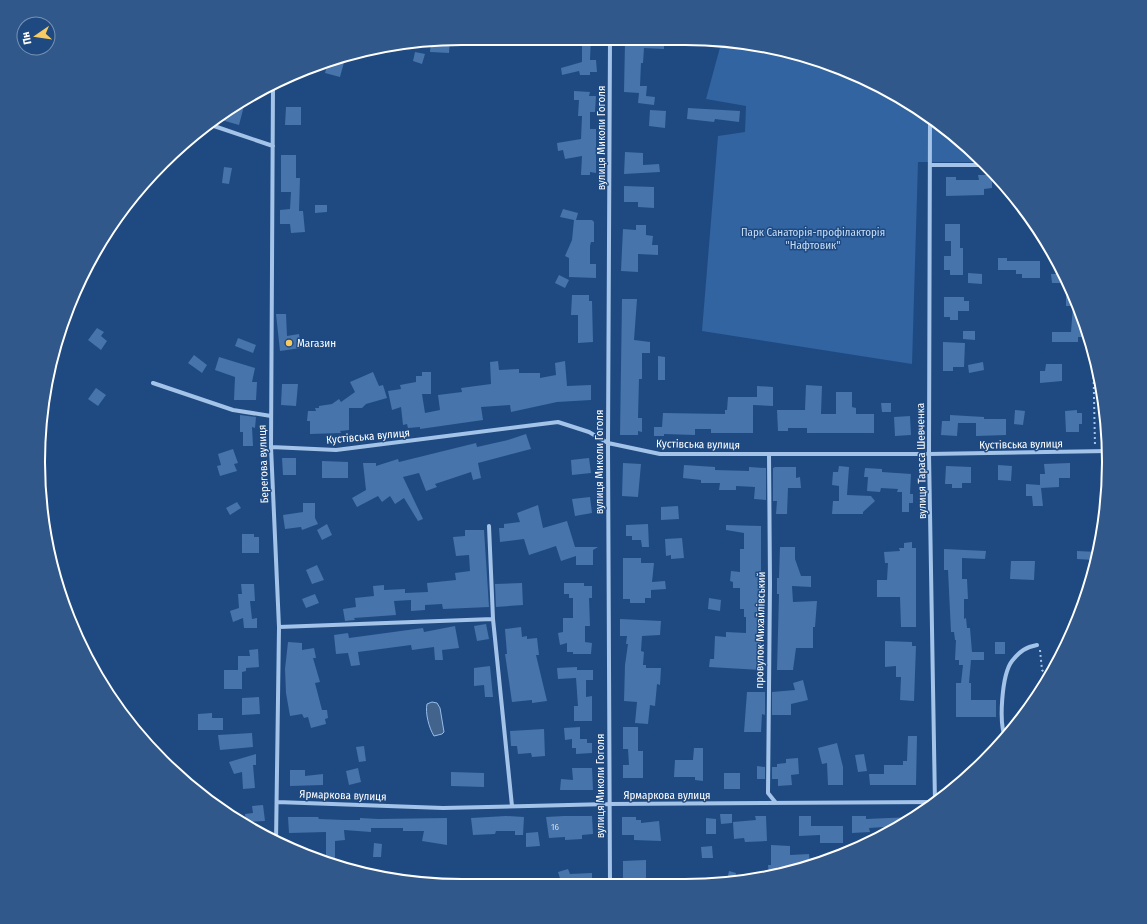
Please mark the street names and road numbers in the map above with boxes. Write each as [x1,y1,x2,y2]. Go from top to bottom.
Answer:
street label: вулиця Миколи Гоголя [595,86,608,190]
street label: вулиця Тараса Шевченка [914,403,929,519]
street label: вулиця Миколи Гоголя [593,410,606,514]
street label: Берегова вулиця [256,424,271,504]
street label: Кустівська вулиця [326,426,410,447]
street label: Кустівська вулиця [656,437,740,452]
street label: Кустівська вулиця [979,437,1063,452]
street label: провулок Михайлівський [753,571,768,689]
street label: вулиця Миколи Гоголя [594,734,607,838]
street label: Ярмаркова вулиця [299,787,387,804]
street label: Ярмаркова вулиця [623,789,711,802]

